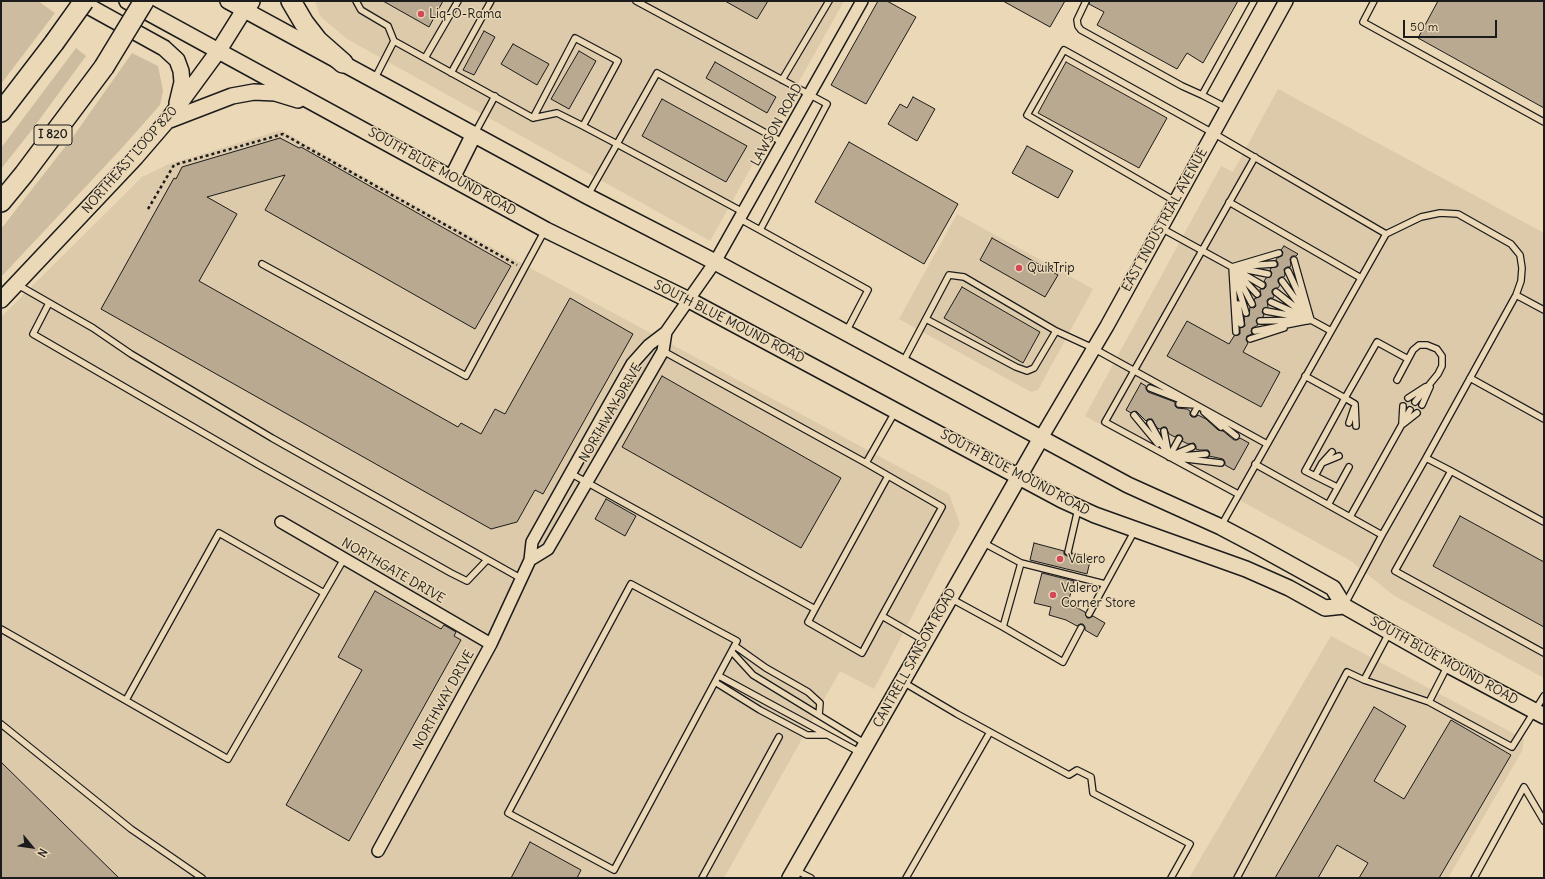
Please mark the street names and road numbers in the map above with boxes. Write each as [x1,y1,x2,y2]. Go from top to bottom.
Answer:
street label: LAWSON ROAD [748,81,806,169]
street label: NORTHEAST LOOP 820 [79,103,181,217]
road number: I 820 [34,125,72,145]
street label: SOUTH BLUE MOUND ROAD [365,125,519,219]
street label: EAST INDUSTRIAL AVENUE [1119,146,1211,294]
street label: SOUTH BLUE MOUND ROAD [651,277,807,367]
street label: NORTHWAY DRIVE [576,361,646,465]
street label: SOUTH BLUE MOUND ROAD [938,427,1092,519]
street label: NORTHGATE DRIVE [339,535,447,607]
street label: CANTRELL SANSOM ROAD [870,585,960,731]
street label: SOUTH BLUE MOUND ROAD [1367,614,1521,708]
street label: NORTHWAY DRIVE [410,647,478,753]

